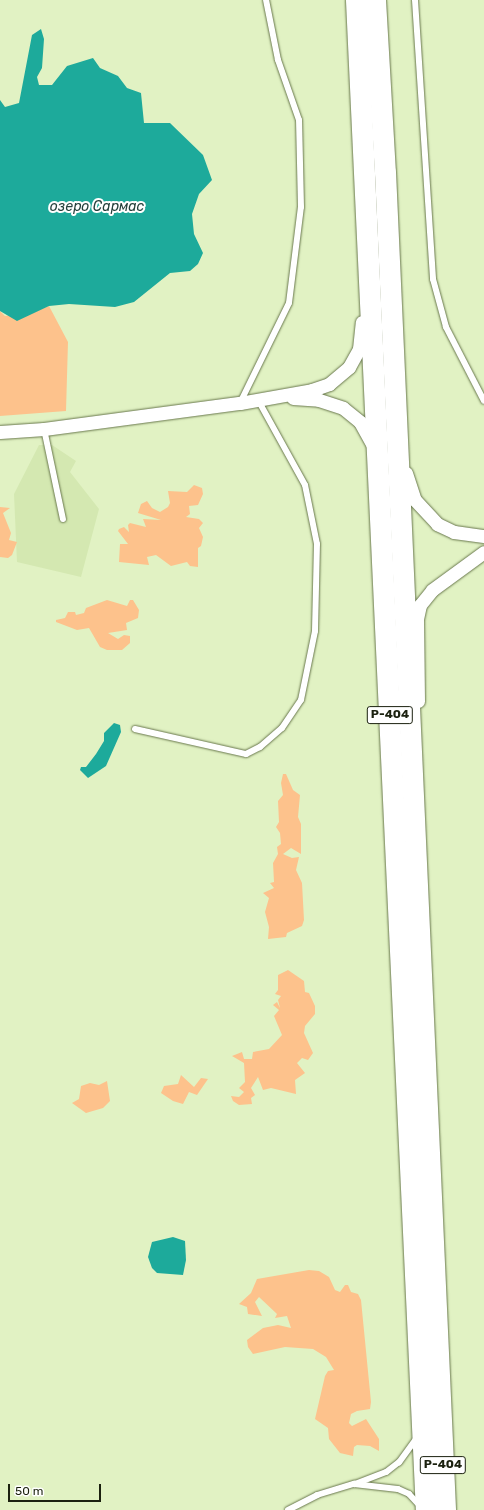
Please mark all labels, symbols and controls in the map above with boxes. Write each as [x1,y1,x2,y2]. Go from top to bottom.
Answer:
water label: озеро Сармас [50,199,144,215]
road number: Р-404 [366,705,414,725]
road number: Р-404 [419,1455,467,1475]
scale bar [10,1476,103,1502]
text: 50 m [15,1484,43,1498]

